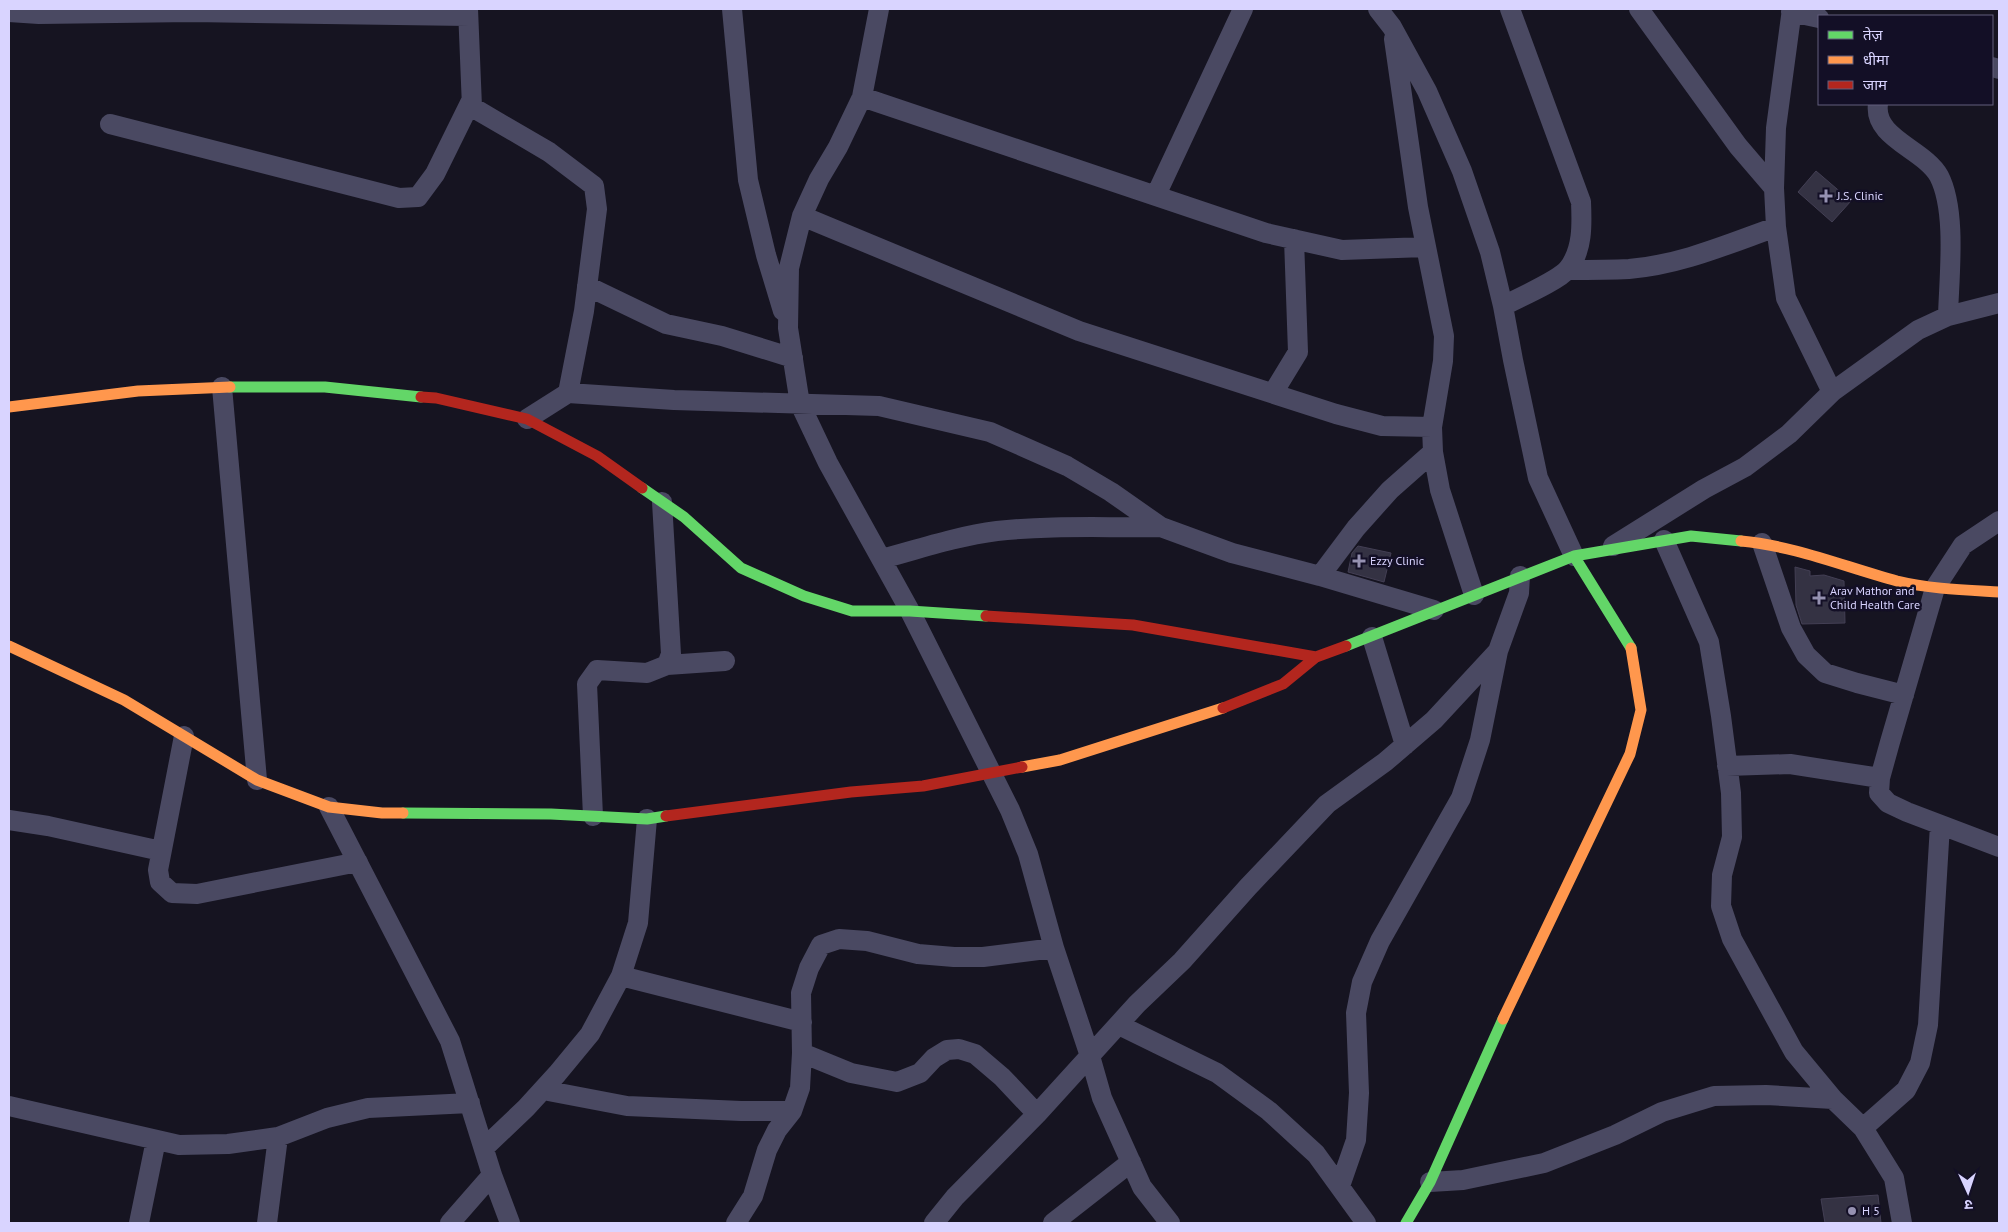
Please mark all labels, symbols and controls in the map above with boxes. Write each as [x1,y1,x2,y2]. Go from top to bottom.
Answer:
legend [1818,15,1993,105]
text: तेज़ [1863,25,1884,44]
text: धीमा [1863,50,1890,69]
text: जाम [1863,75,1888,94]
place label: J.S. Clinic [1836,188,1884,203]
marker: J.S. Clinic [1819,189,1833,203]
place label: Ezzy Clinic [1370,553,1425,568]
marker: Ezzy Clinic [1352,554,1366,568]
place label: Arav Mathor and Child Health Care [1830,583,1920,612]
marker: Arav Mathor and Child Health Care [1812,591,1826,605]
north arrow [1943,1167,1993,1217]
text: उ [1963,1196,1973,1214]
place label: H 5 [1862,1203,1880,1218]
marker: H 5 [1846,1205,1858,1217]

